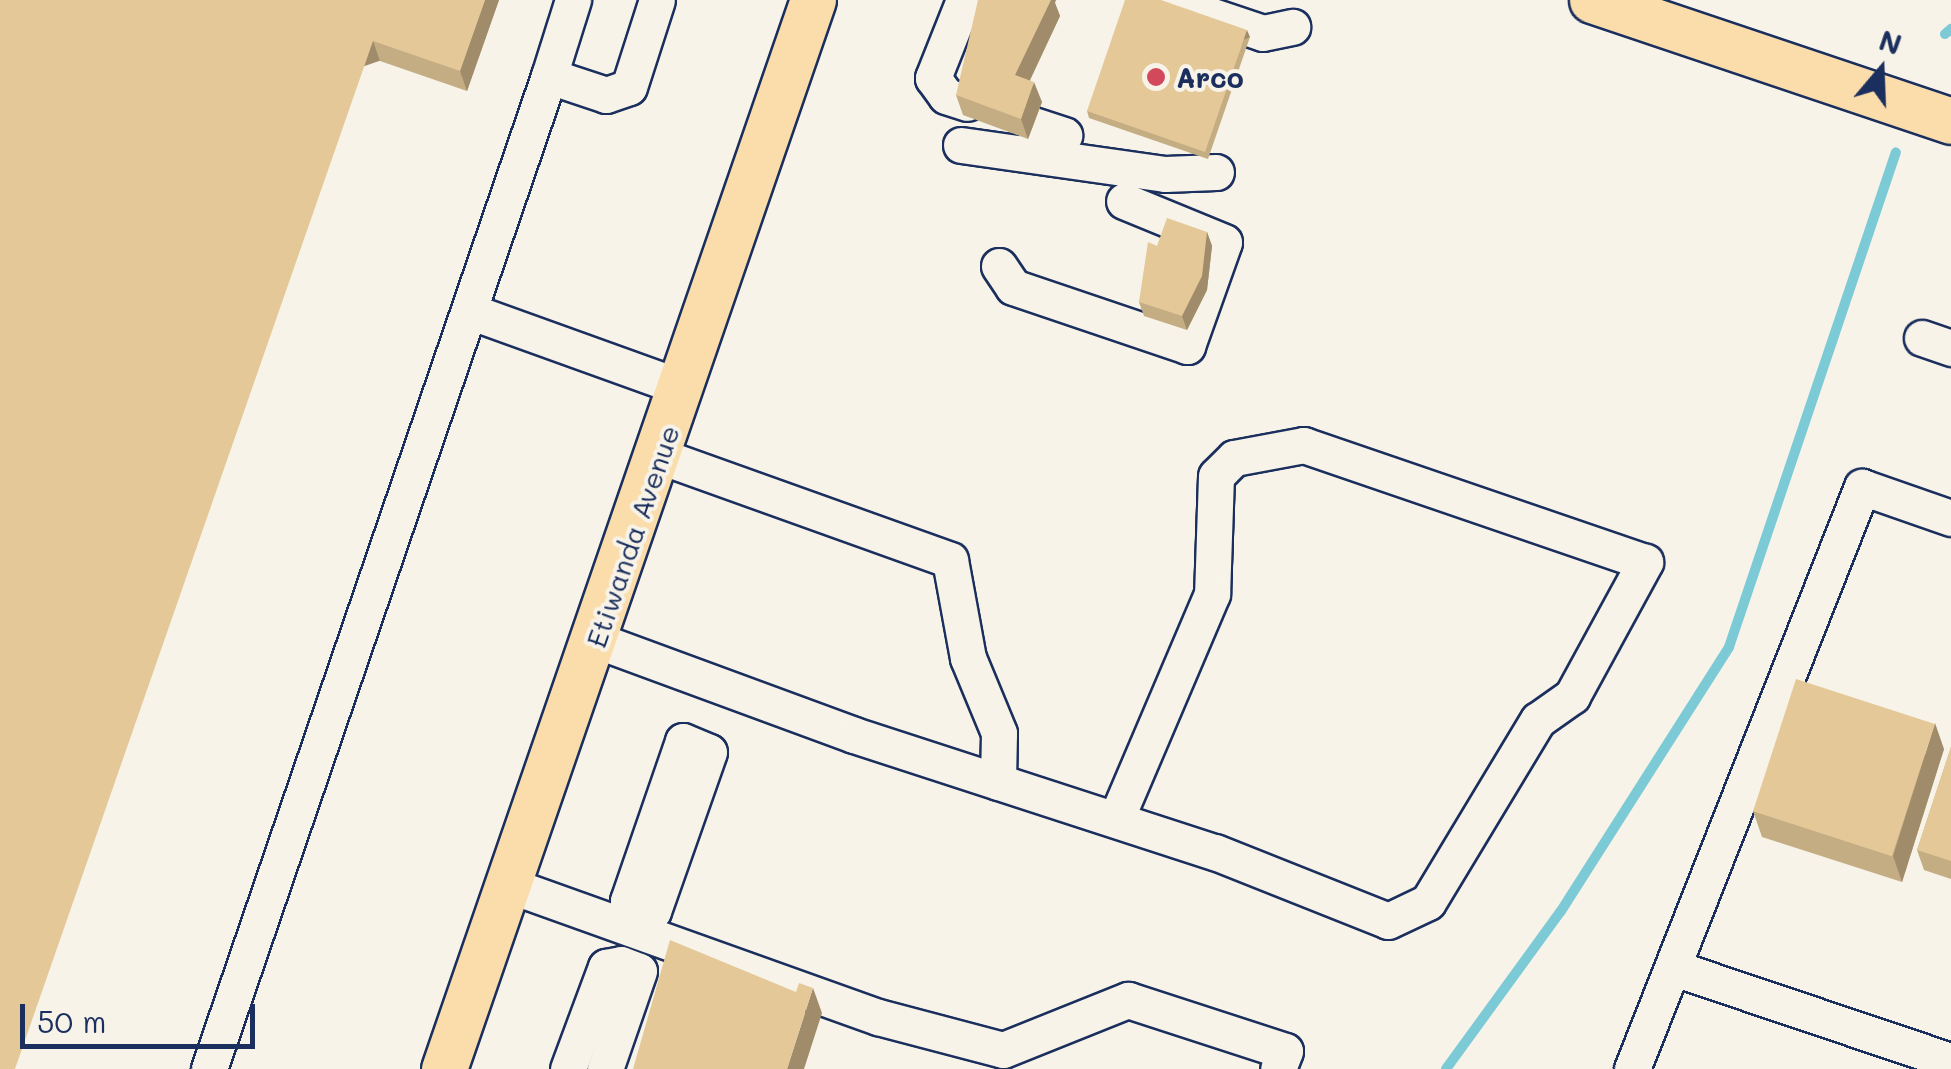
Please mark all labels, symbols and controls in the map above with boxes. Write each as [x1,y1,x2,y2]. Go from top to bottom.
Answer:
north arrow [1831,20,1931,120]
text: N [1875,21,1907,62]
place label: Arco [1176,60,1244,94]
marker: Arco [1145,66,1167,88]
street label: Etiwanda Avenue [578,421,686,651]
scale bar [25,984,260,1046]
text: 50 m [37,1001,107,1041]

